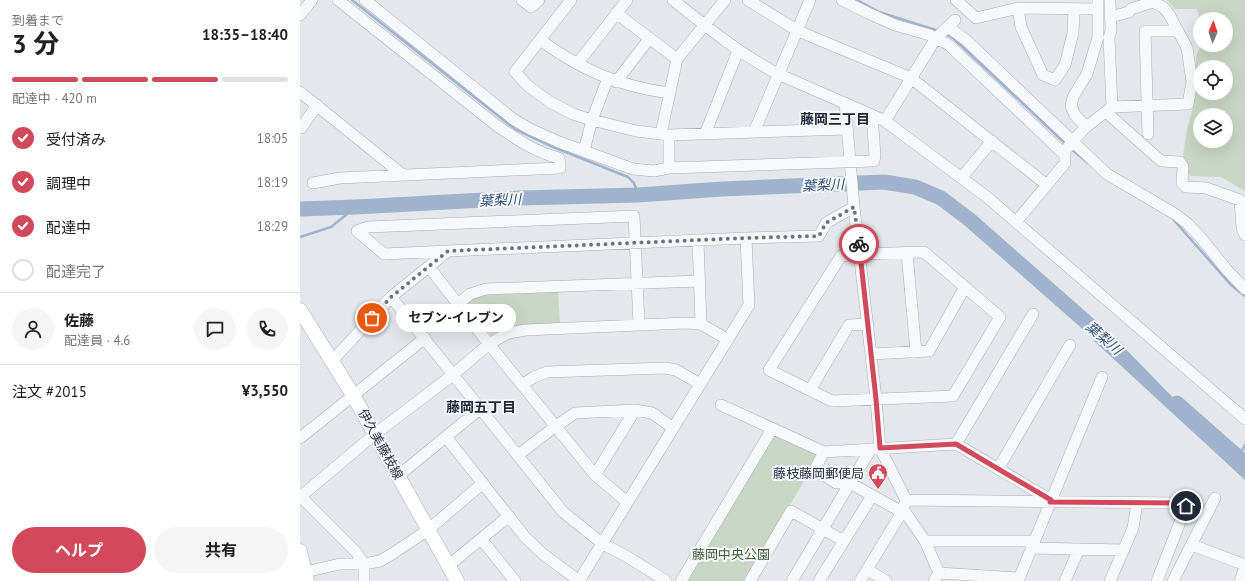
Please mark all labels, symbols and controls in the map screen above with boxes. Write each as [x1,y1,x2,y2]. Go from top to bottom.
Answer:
text: 到着まで [12,12,64,29]
north arrow [1193,12,1233,52]
map controls [1193,12,1233,148]
text: 18:35–18:40 [202,25,288,44]
text: 3 分 [12,27,59,60]
button: locate [1193,60,1233,100]
text: 配達中 · 420 m [12,90,97,107]
button: layers [1193,108,1233,148]
district label: 藤岡三丁目 [800,110,870,128]
icon: check [12,127,34,149]
text: 受付済み [46,130,106,149]
text: 18:05 [257,130,288,147]
icon: check [12,171,34,193]
text: 調理中 [46,174,91,193]
text: 18:19 [257,174,288,191]
water label: 葉梨川 [802,175,846,195]
water label: 葉梨川 [479,190,523,210]
icon: check [12,215,34,237]
text: 配達中 [46,218,91,237]
text: 18:29 [257,218,288,235]
courier [839,224,879,264]
icon: bike [848,233,870,255]
text: 配達完了 [46,262,106,281]
pin [355,301,389,335]
callout: セブン-イレブン [396,304,516,332]
icon: bag [361,307,383,329]
button: person [12,308,54,350]
button: chat [194,308,236,350]
button: phone [246,308,288,350]
text: セブン-イレブン [408,309,504,326]
text: 佐藤 [64,311,94,330]
water label: 葉梨川 [1082,317,1127,360]
text: 配達員 · 4.6 [64,332,130,349]
text: ¥3,550 [242,381,288,400]
text: 注文 #2015 [12,382,87,401]
district label: 藤岡五丁目 [446,398,516,416]
street label: 伊久美藤枝線 [354,406,407,482]
public building icon: 藤枝藤岡郵便局 [867,462,889,490]
place label: 藤枝藤岡郵便局 [773,465,864,482]
pin [1169,489,1203,523]
icon: home [1175,495,1197,517]
button: ヘルプ [12,527,146,573]
button: 共有 [154,527,288,573]
park label: 藤岡中央公園 [692,546,770,563]

